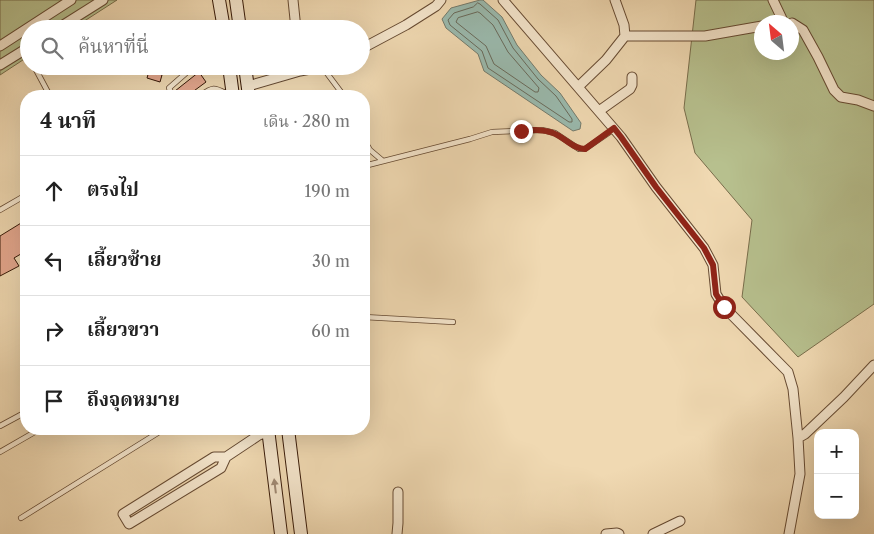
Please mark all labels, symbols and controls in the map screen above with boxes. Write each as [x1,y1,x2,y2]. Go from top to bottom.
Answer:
north arrow [754,15,799,60]
search box [20,20,370,75]
icon: search [38,34,66,62]
text: ค้นหาที่นี่ [78,35,149,58]
text: 4 นาที [40,108,96,133]
text: เดิน · 280 m [263,111,350,131]
route end [510,120,533,143]
icon: ahead [40,177,68,205]
text: ตรงไป [87,178,139,201]
text: 190 m [305,181,350,201]
icon: left [40,247,68,275]
text: เลี้ยวซ้าย [87,248,161,271]
text: 30 m [312,251,350,271]
route start [713,296,736,319]
icon: right [40,317,68,345]
text: เลี้ยวขวา [87,318,159,341]
text: 60 m [311,321,350,341]
icon: arrive [40,387,68,415]
text: ถึงจุดหมาย [87,388,180,411]
map controls [814,429,859,519]
button: + [814,429,859,474]
button: − [814,474,859,519]
one-way arrow [271,477,279,493]

